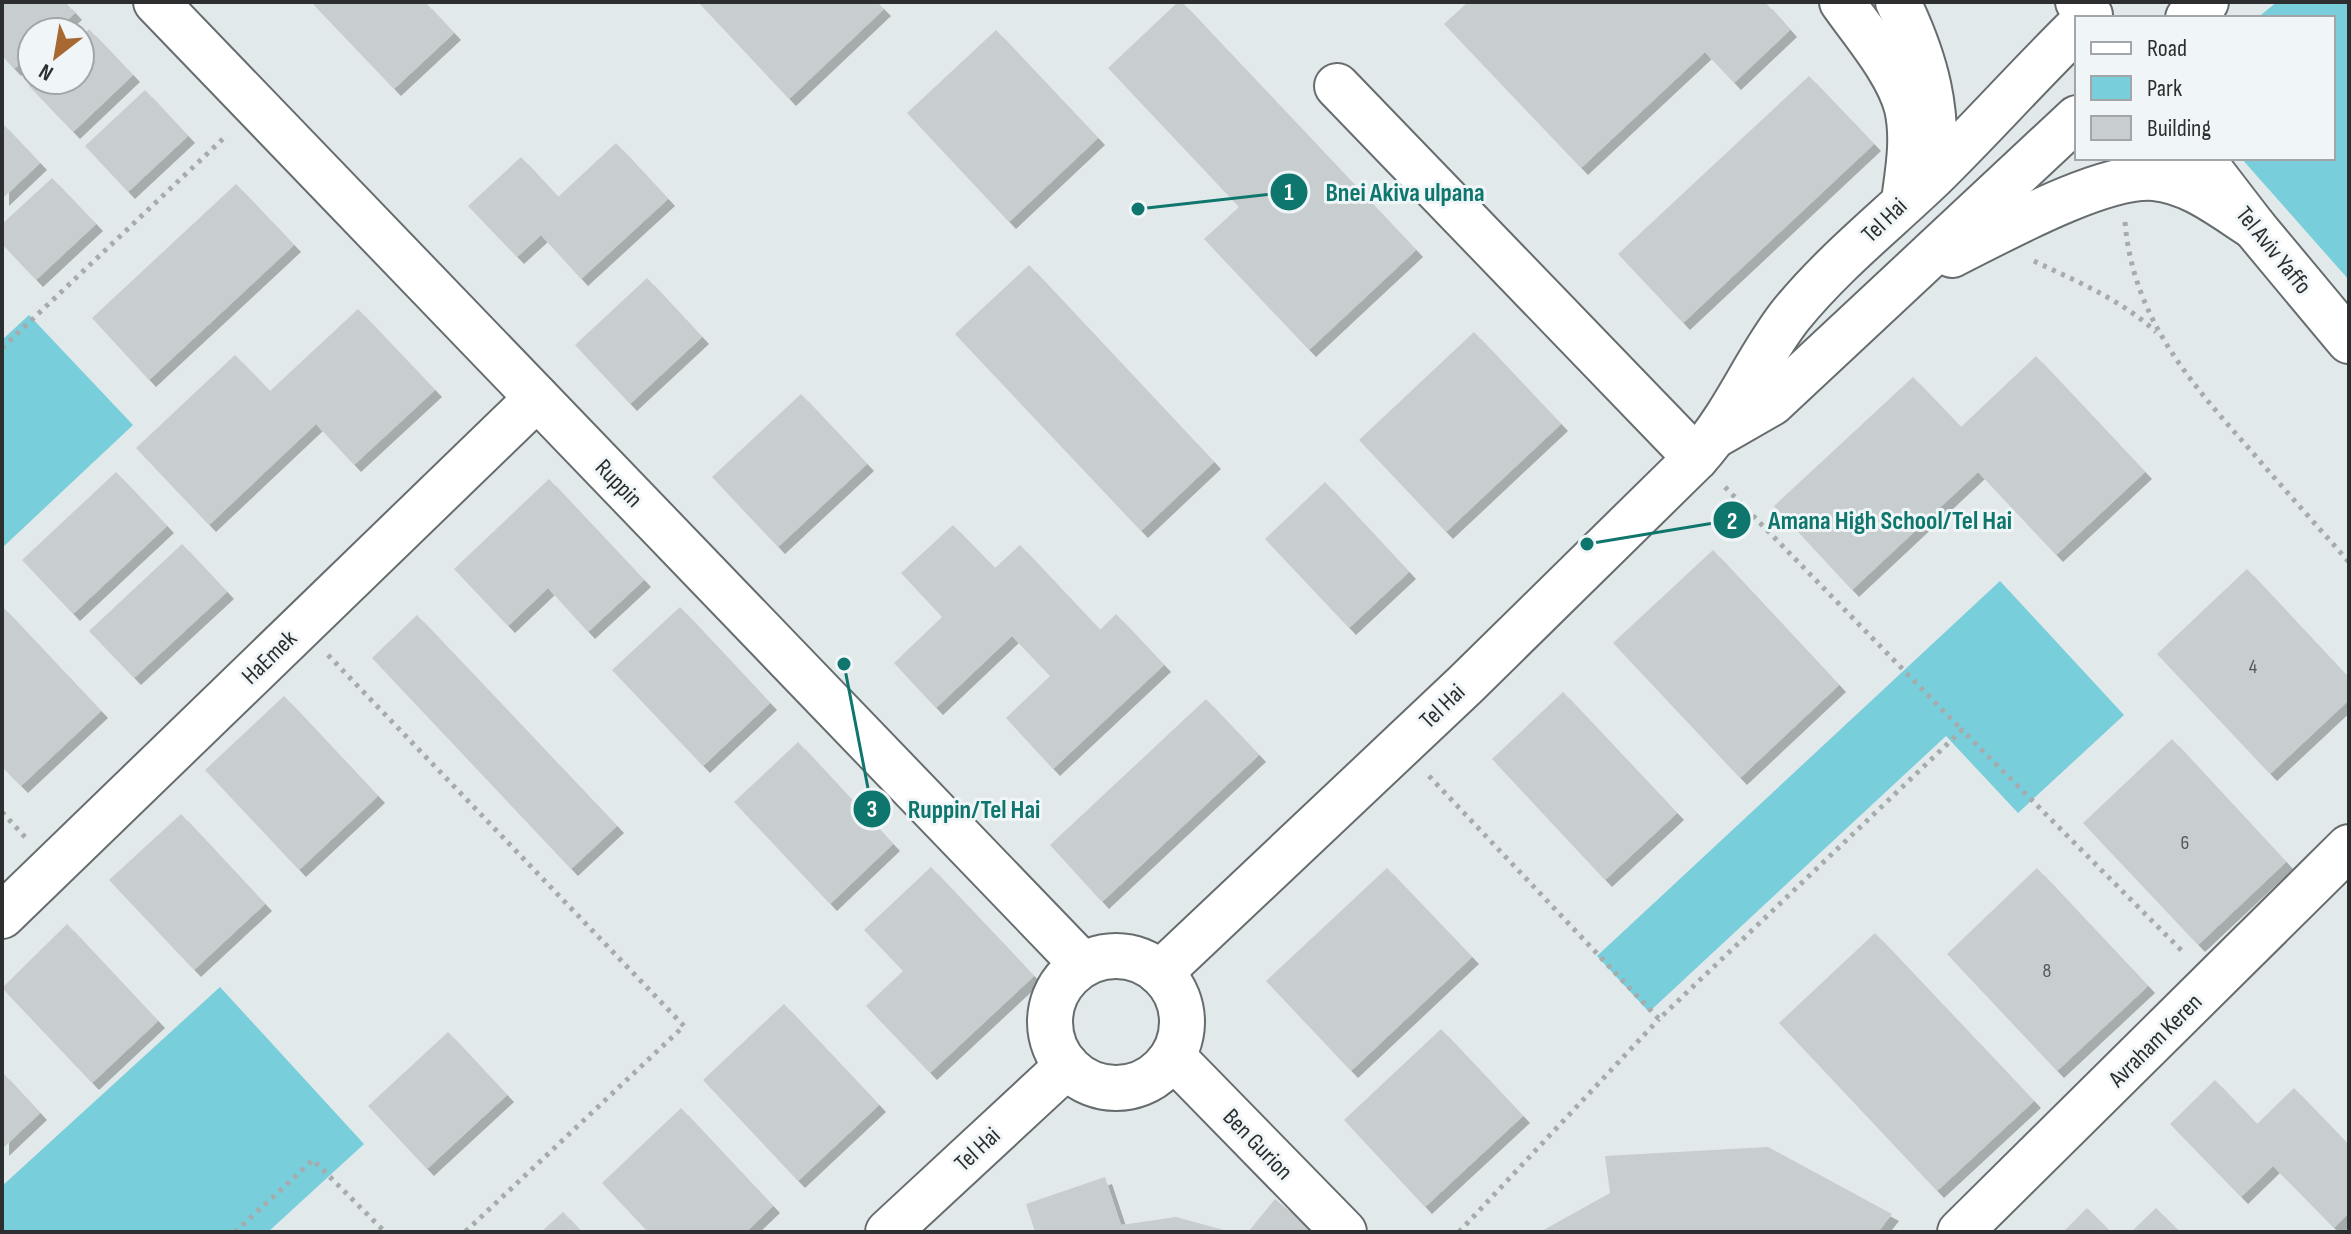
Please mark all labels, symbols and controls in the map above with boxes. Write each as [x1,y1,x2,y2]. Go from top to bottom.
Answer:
north arrow [16,16,96,96]
legend [2075,16,2335,160]
text: Road [2147,34,2187,63]
text: N [34,57,58,86]
text: Park [2147,74,2182,103]
text: Building [2147,114,2211,143]
callout: Bnei Akiva ulpana [1269,167,1500,217]
text: 1 [1284,178,1294,207]
text: Bnei Akiva ulpana [1325,178,1485,209]
street label: Tel Hai [1856,192,1913,249]
street label: Tel Aviv Yaffo [2230,201,2318,300]
street label: Ruppin [589,453,648,513]
callout: Amana High School/Tel Hai [1712,495,2028,545]
text: Amana High School/Tel Hai [1767,506,2012,537]
text: 2 [1727,507,1737,536]
street label: HaEmek [236,624,303,691]
house number: 4 [2249,655,2257,679]
street label: Tel Hai [1414,678,1471,735]
callout: Ruppin/Tel Hai [852,784,1056,834]
text: 3 [867,795,877,824]
text: Ruppin/Tel Hai [908,795,1040,826]
house number: 6 [2181,831,2189,855]
house number: 8 [2043,959,2051,983]
street label: Avraham Keren [2102,988,2208,1094]
street label: Ben Gurion [1217,1103,1299,1186]
street label: Tel Hai [948,1121,1006,1178]

